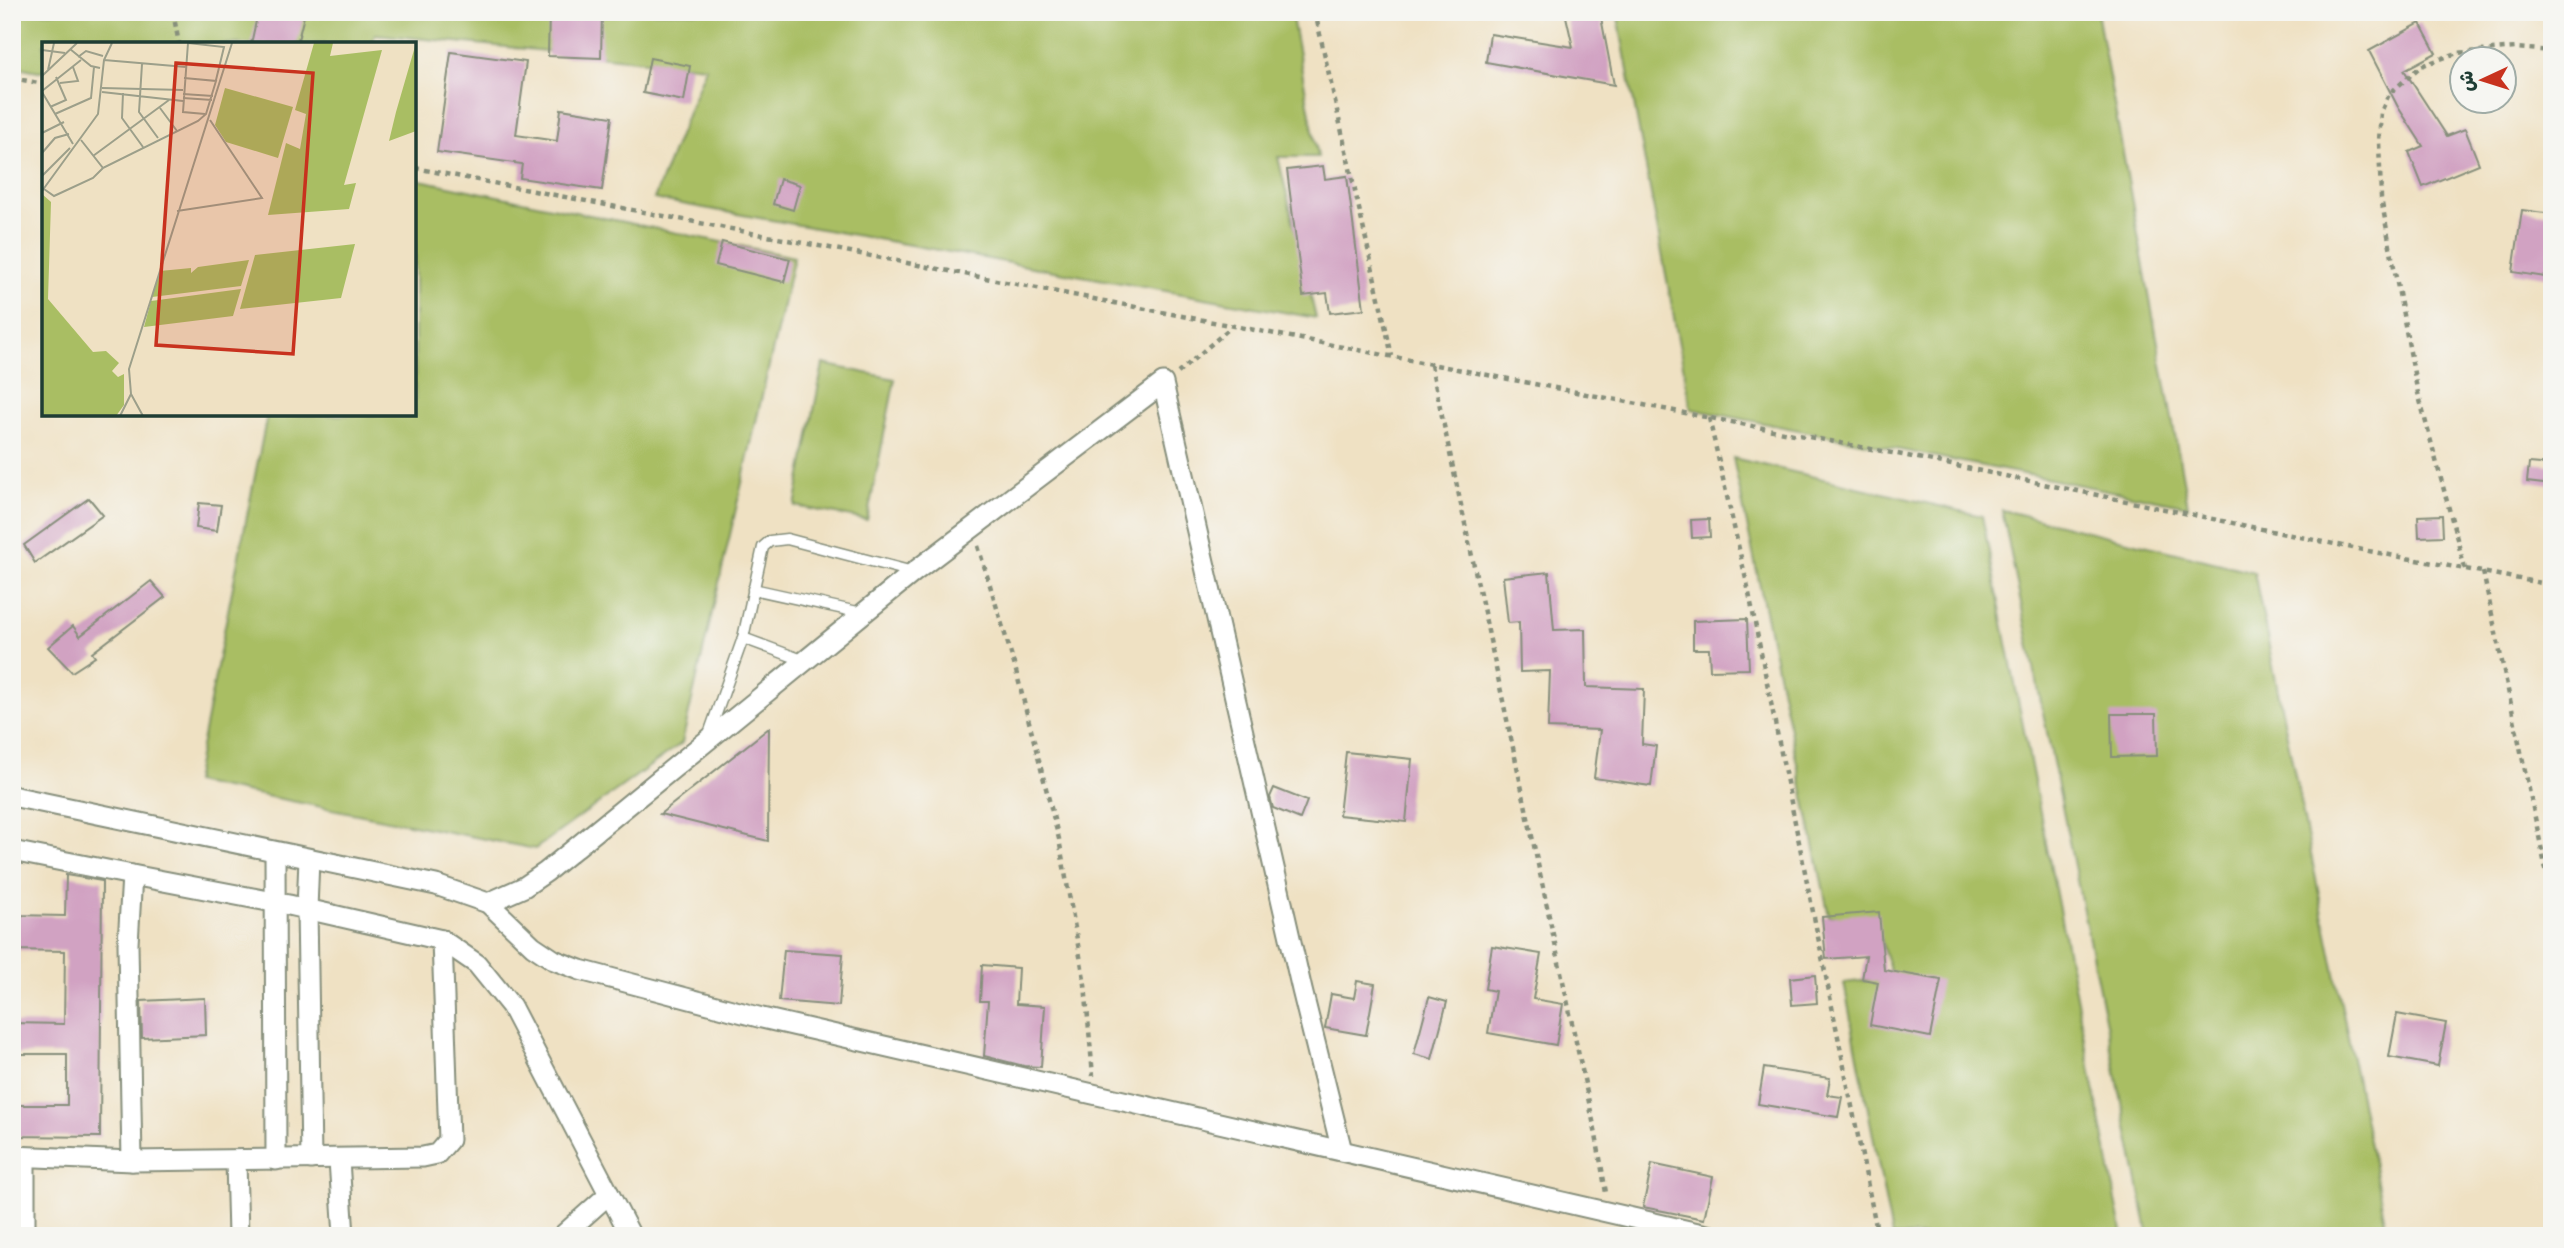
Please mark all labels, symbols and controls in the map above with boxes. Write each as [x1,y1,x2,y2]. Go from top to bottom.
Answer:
inset map [42,42,416,416]
north arrow [2448,46,2518,116]
text: ش [2454,70,2480,92]

